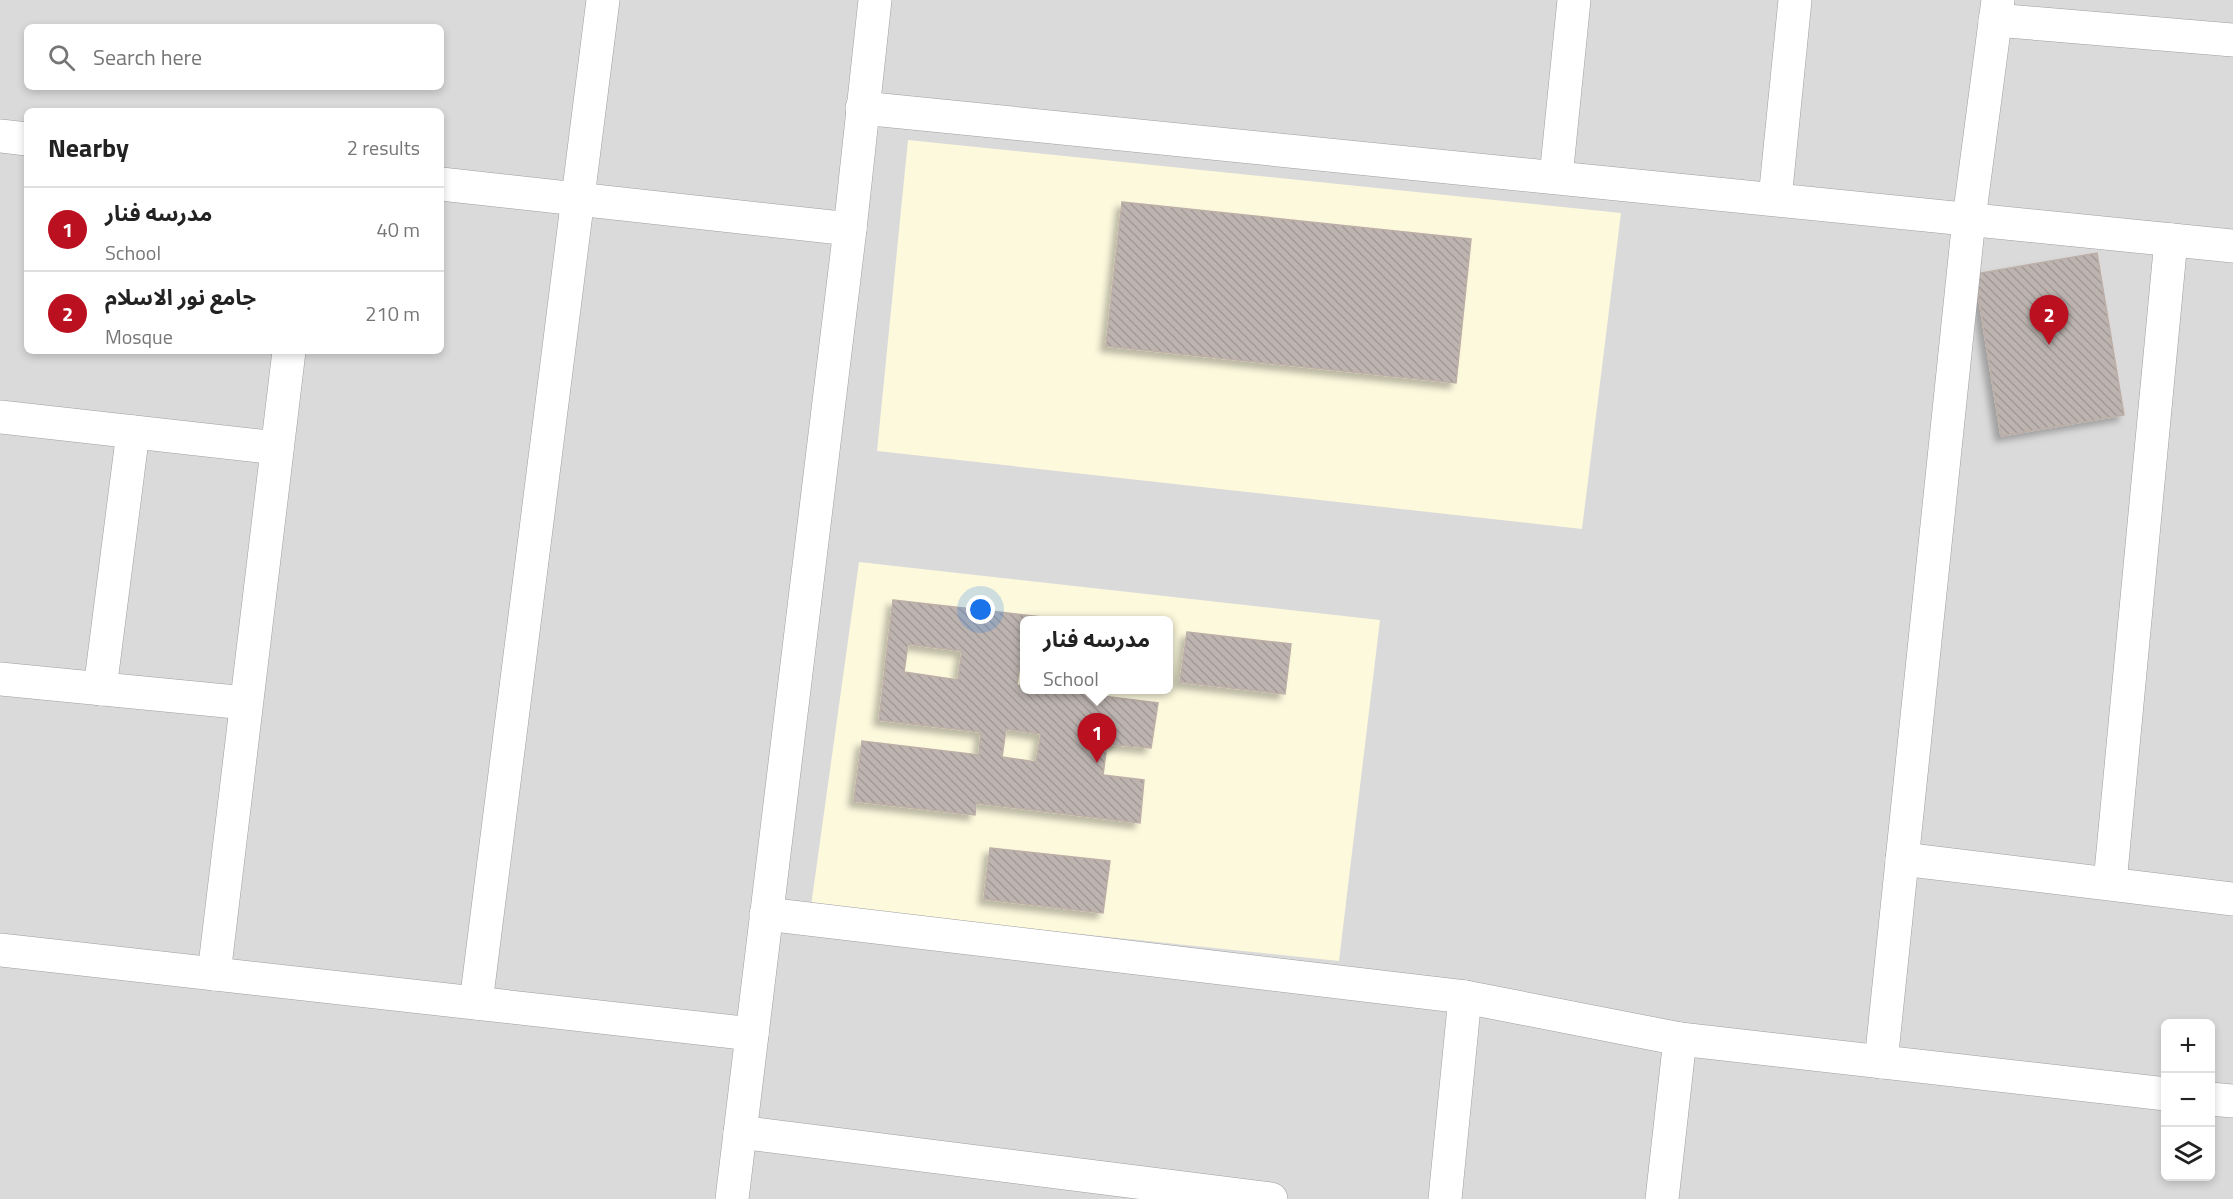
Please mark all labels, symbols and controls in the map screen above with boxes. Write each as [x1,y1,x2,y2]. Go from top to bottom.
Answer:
search box [24,24,444,90]
text: Search here [93,40,202,74]
icon: search [45,41,78,74]
text: Nearby [48,128,129,167]
text: 2 results [347,132,420,163]
text: مدرسه فنار [105,196,212,230]
text: 1 [62,214,73,245]
text: 40 m [376,214,420,245]
text: School [105,237,161,268]
text: جامع نور الاسلام [105,280,256,314]
pin: 2 [2030,296,2068,345]
text: 2 [62,298,73,329]
text: 210 m [365,298,420,329]
text: Mosque [105,321,173,352]
your location [966,595,995,624]
popup [1020,616,1173,694]
text: مدرسه فنار [1043,622,1150,656]
text: School [1043,663,1099,694]
pin: 1 [1078,714,1116,763]
map controls [2161,1019,2215,1181]
button: + [2161,1019,2215,1073]
button: − [2161,1073,2215,1127]
button: layers [2161,1127,2215,1181]

